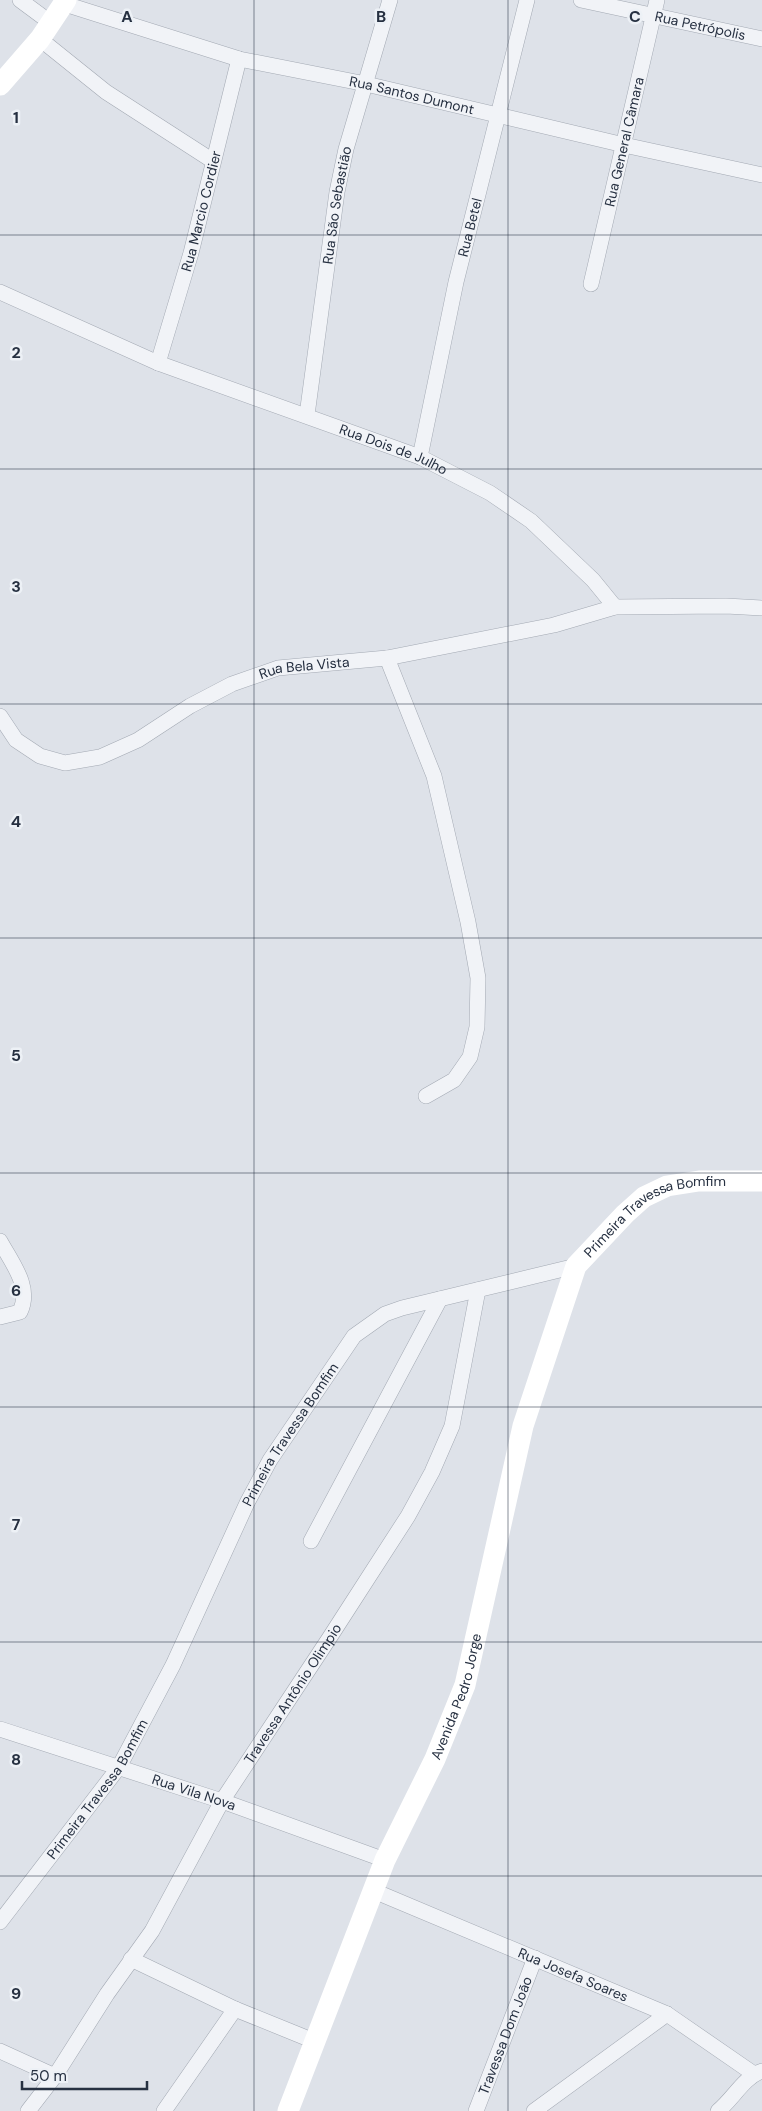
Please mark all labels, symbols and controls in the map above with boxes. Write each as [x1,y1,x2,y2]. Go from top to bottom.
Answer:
text: A [121,6,133,27]
text: B [376,6,386,27]
text: C [629,6,641,27]
street label: Rua Petrópolis [653,7,747,44]
street label: Rua Santos Dumont [348,72,476,118]
street label: Rua General Câmara [600,75,648,208]
text: 1 [13,107,19,128]
street label: Rua São Sebastião [318,144,355,265]
street label: Rua Marcio Cordier [177,149,225,274]
street label: Rua Betel [454,196,486,259]
text: 2 [11,342,21,363]
street label: Rua Dois de Julho [337,420,451,479]
text: 3 [11,576,21,597]
street label: Rua Bela Vista [256,652,350,683]
text: 4 [11,811,21,832]
text: 5 [11,1045,21,1066]
street label: Primeira Travessa Bomfim [580,1172,726,1261]
text: 6 [11,1280,21,1301]
street label: Primeira Travessa Bomfim [238,1359,342,1509]
text: 7 [12,1514,21,1535]
street label: Travessa Antônio Olimpio [240,1620,345,1767]
street label: Avenida Pedro Jorge [427,1632,485,1762]
street label: Primeira Travessa Bomfim [43,1716,152,1863]
text: 8 [11,1749,21,1770]
street label: Rua Vila Nova [150,1770,238,1814]
street label: Rua Josefa Soares [515,1944,631,2006]
street label: Travessa Dom João [474,1974,536,2097]
text: 9 [11,1983,21,2004]
scale bar [22,2058,148,2090]
text: 50 m [30,2066,67,2086]

